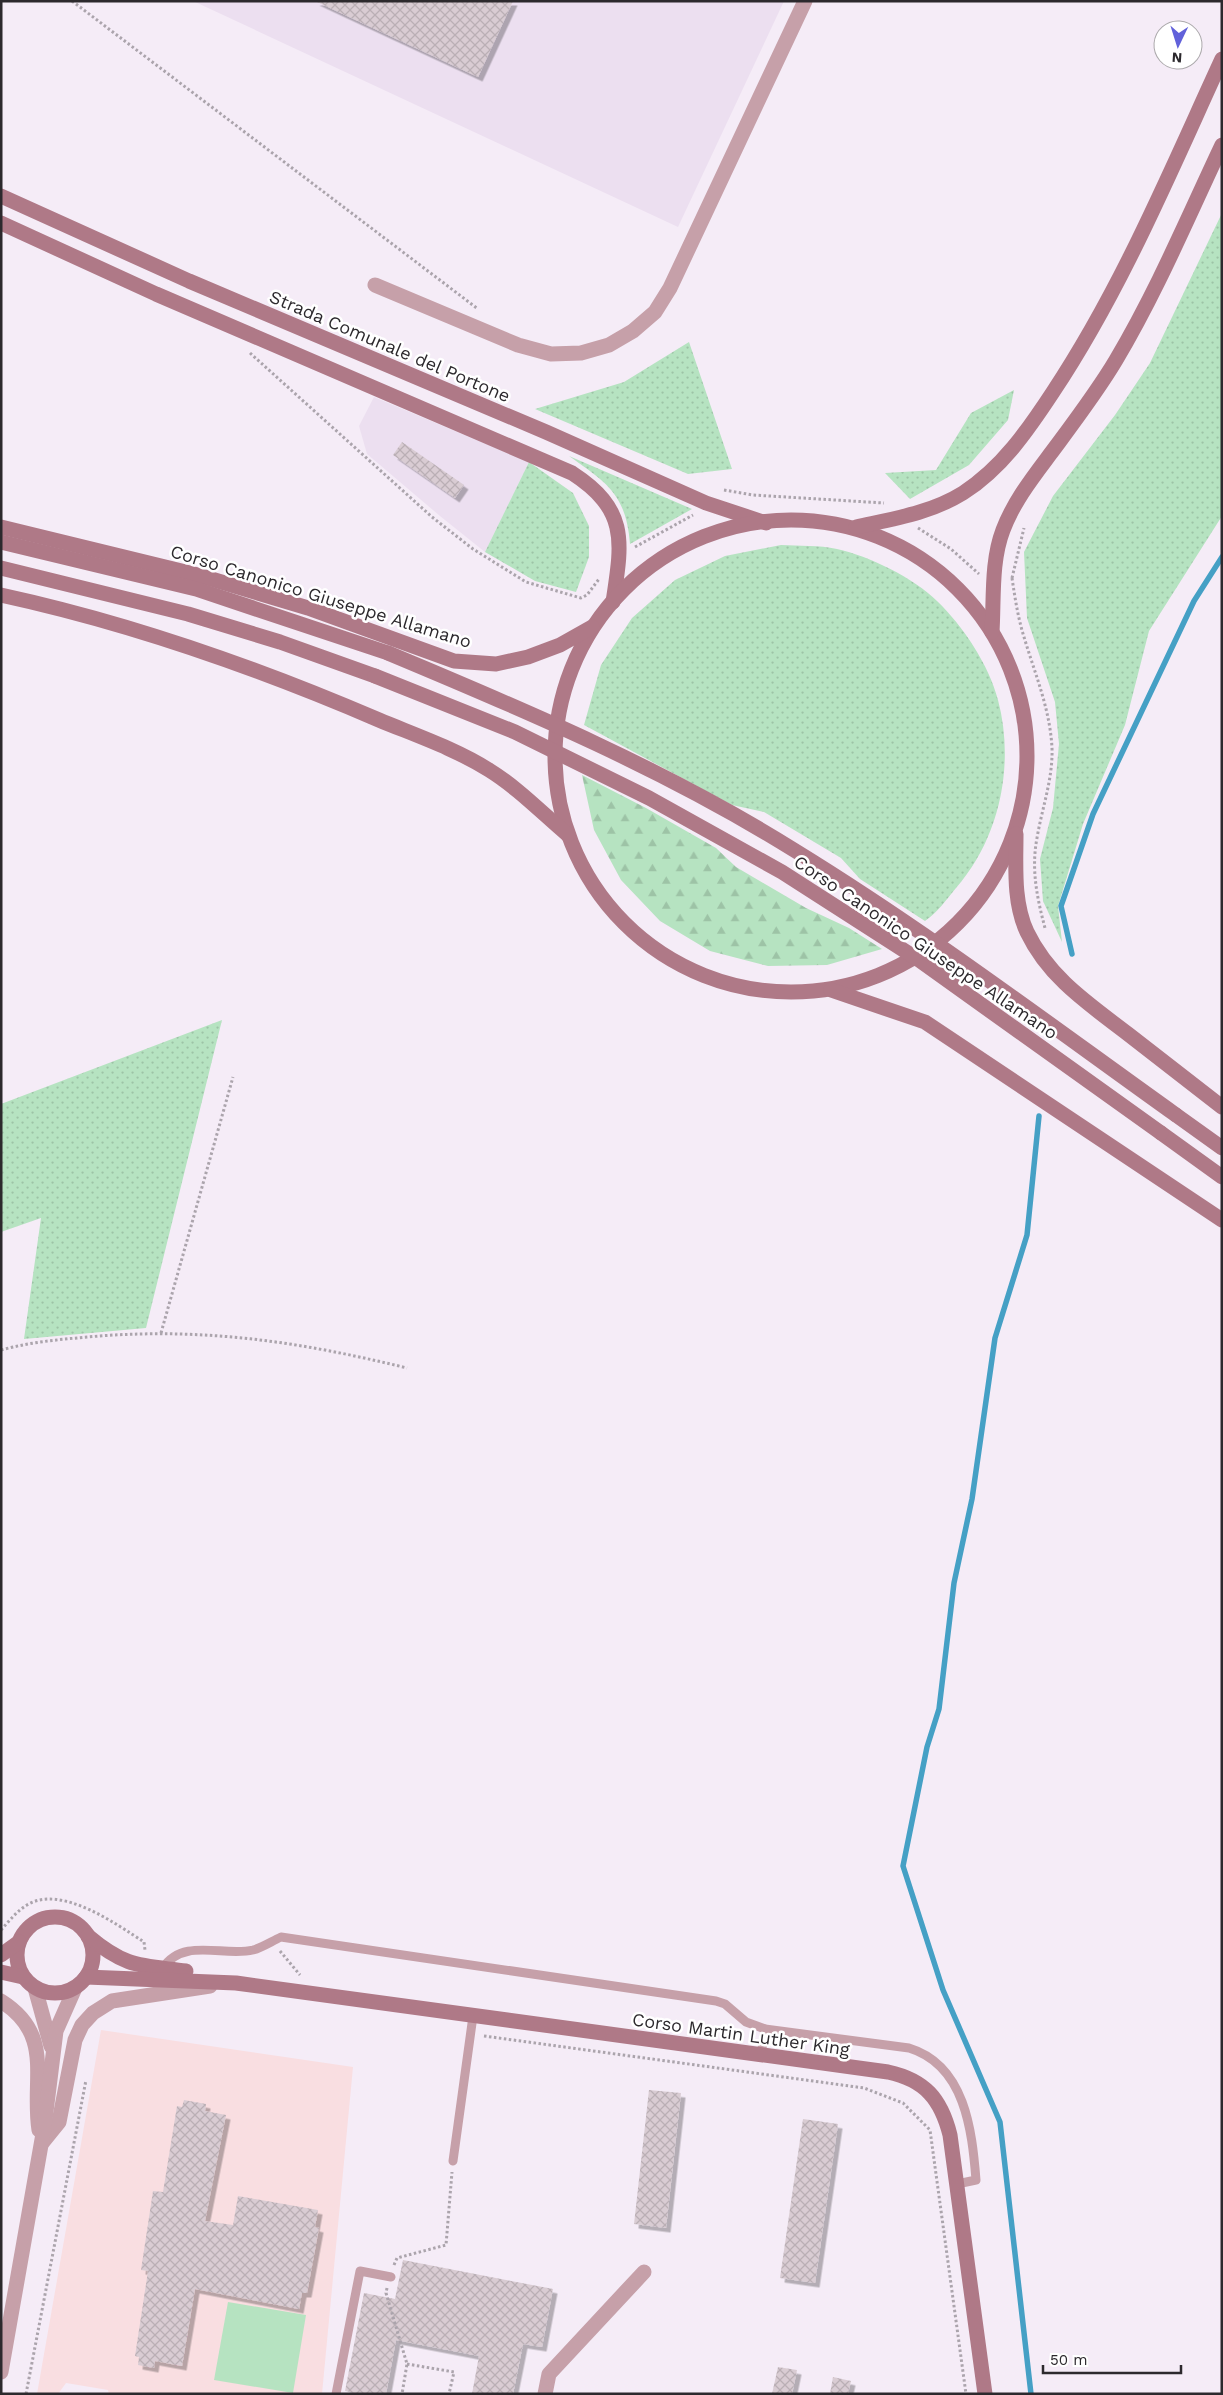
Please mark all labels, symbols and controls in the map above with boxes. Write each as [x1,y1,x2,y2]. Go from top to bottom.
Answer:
north arrow [1153,20,1203,70]
text: N [1171,50,1183,66]
street label: Strada Comunale del Portone [267,286,513,406]
street label: Corso Canonico Giuseppe Allamano [168,540,474,652]
street label: Corso Canonico Giuseppe Allamano [790,851,1062,1043]
street label: Corso Martin Luther King [631,2008,852,2060]
scale bar [1043,2342,1180,2374]
text: 50 m [1050,2351,1087,2369]

